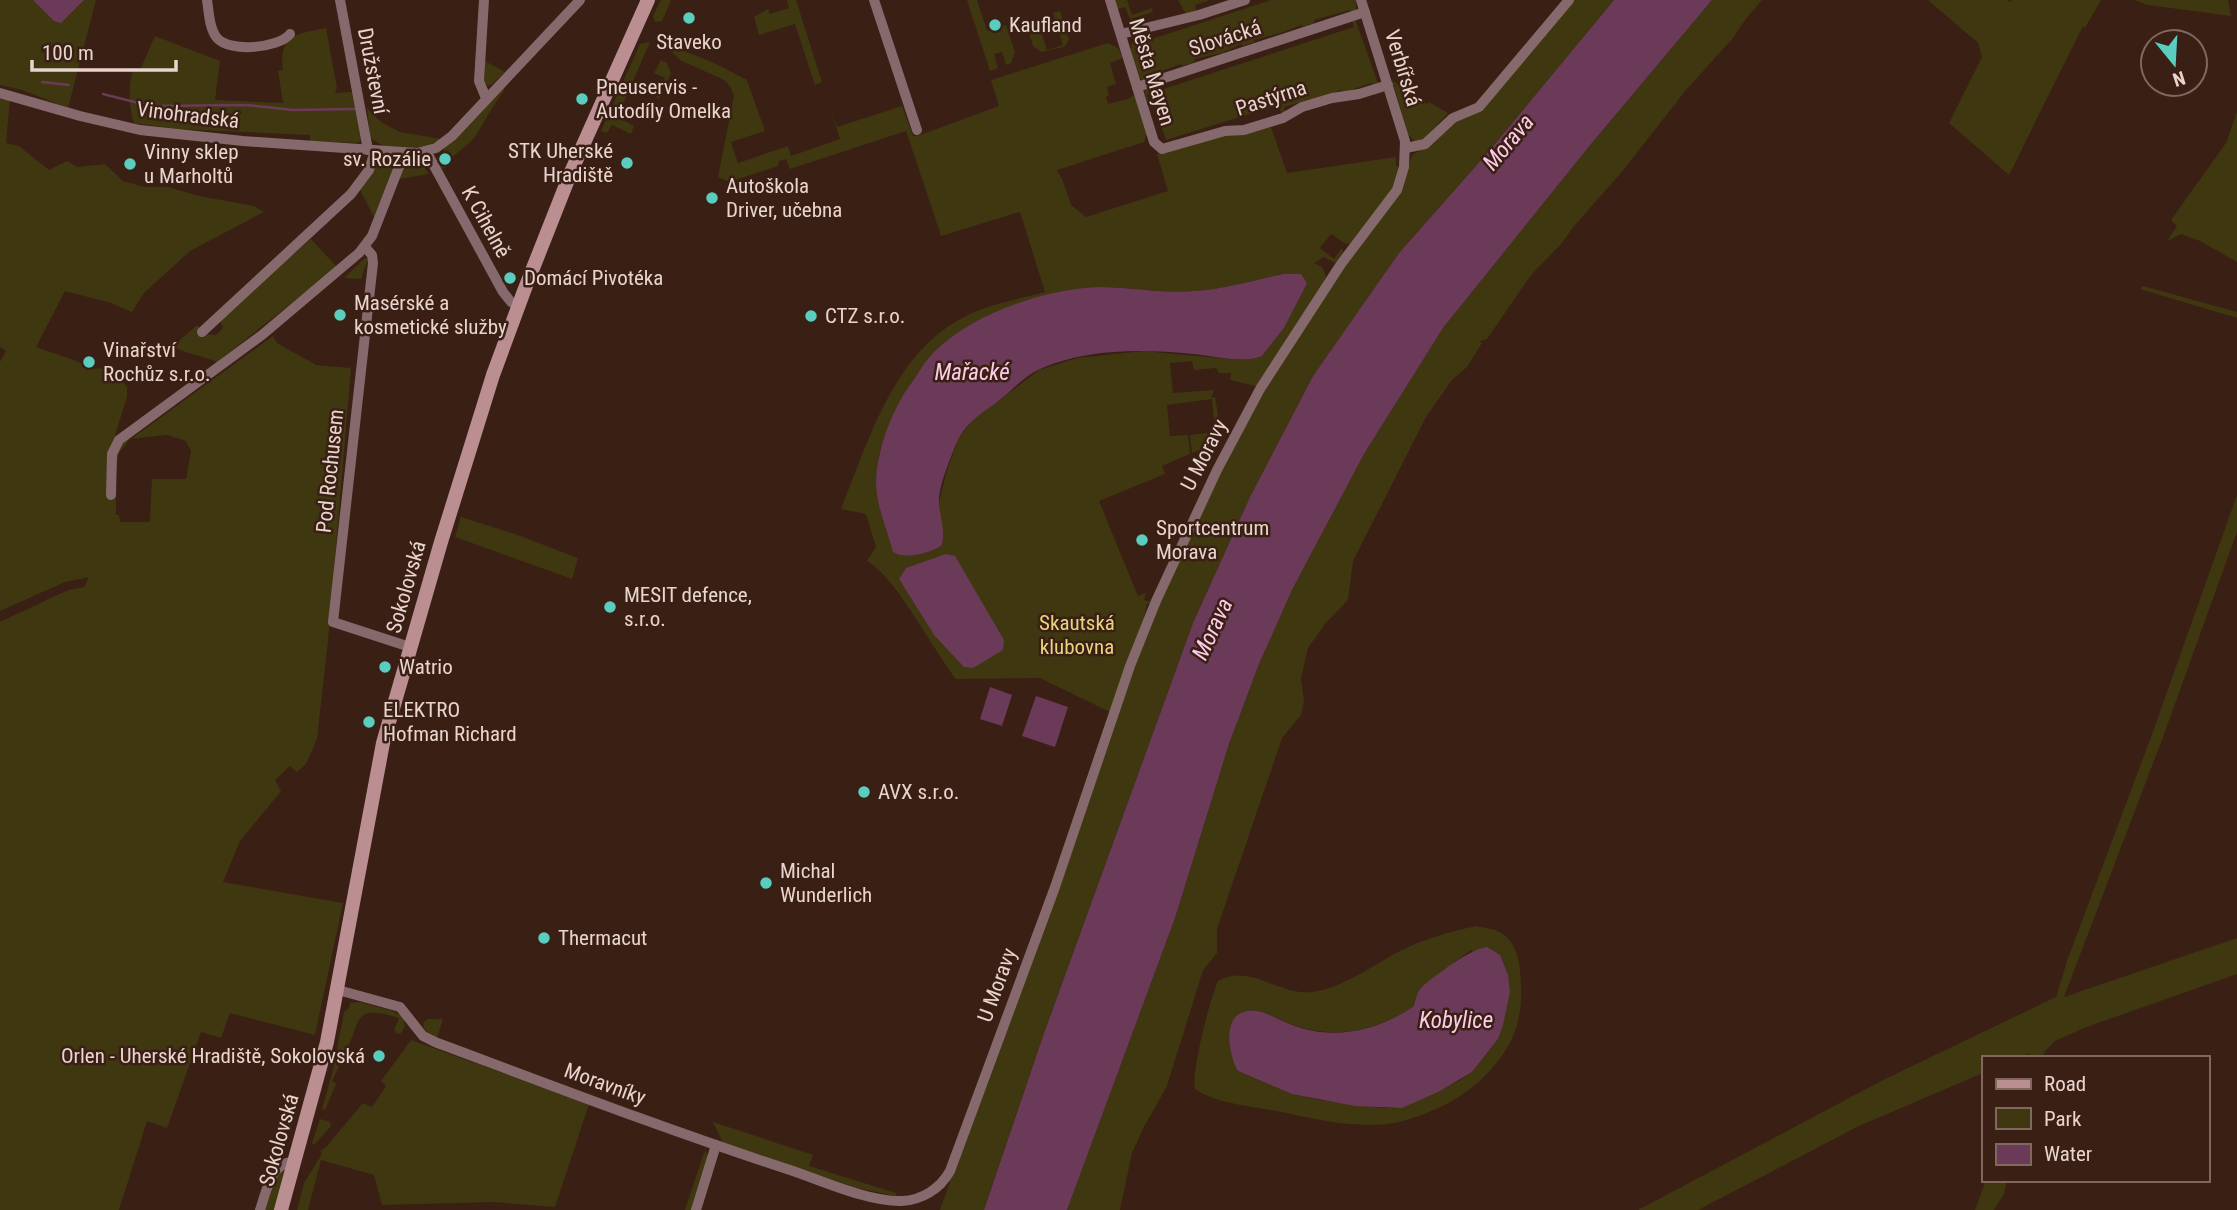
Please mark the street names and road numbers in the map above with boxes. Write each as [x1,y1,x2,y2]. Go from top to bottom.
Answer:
street label: Slovácká [1186,15,1264,61]
street label: Města Mayen [1124,16,1180,128]
street label: Družstevní [353,26,393,117]
street label: Verbířská [1380,27,1426,109]
street label: Pastýrna [1233,75,1309,121]
street label: Vinohradská [135,97,241,133]
street label: K Cihelně [457,182,515,262]
street label: Pod Rochusem [312,408,348,534]
street label: U Moravy [1176,415,1232,495]
street label: Sokolovská [381,538,431,636]
street label: U Moravy [973,945,1021,1025]
street label: Moravníky [561,1058,649,1110]
street label: Sokolovská [254,1091,304,1189]

